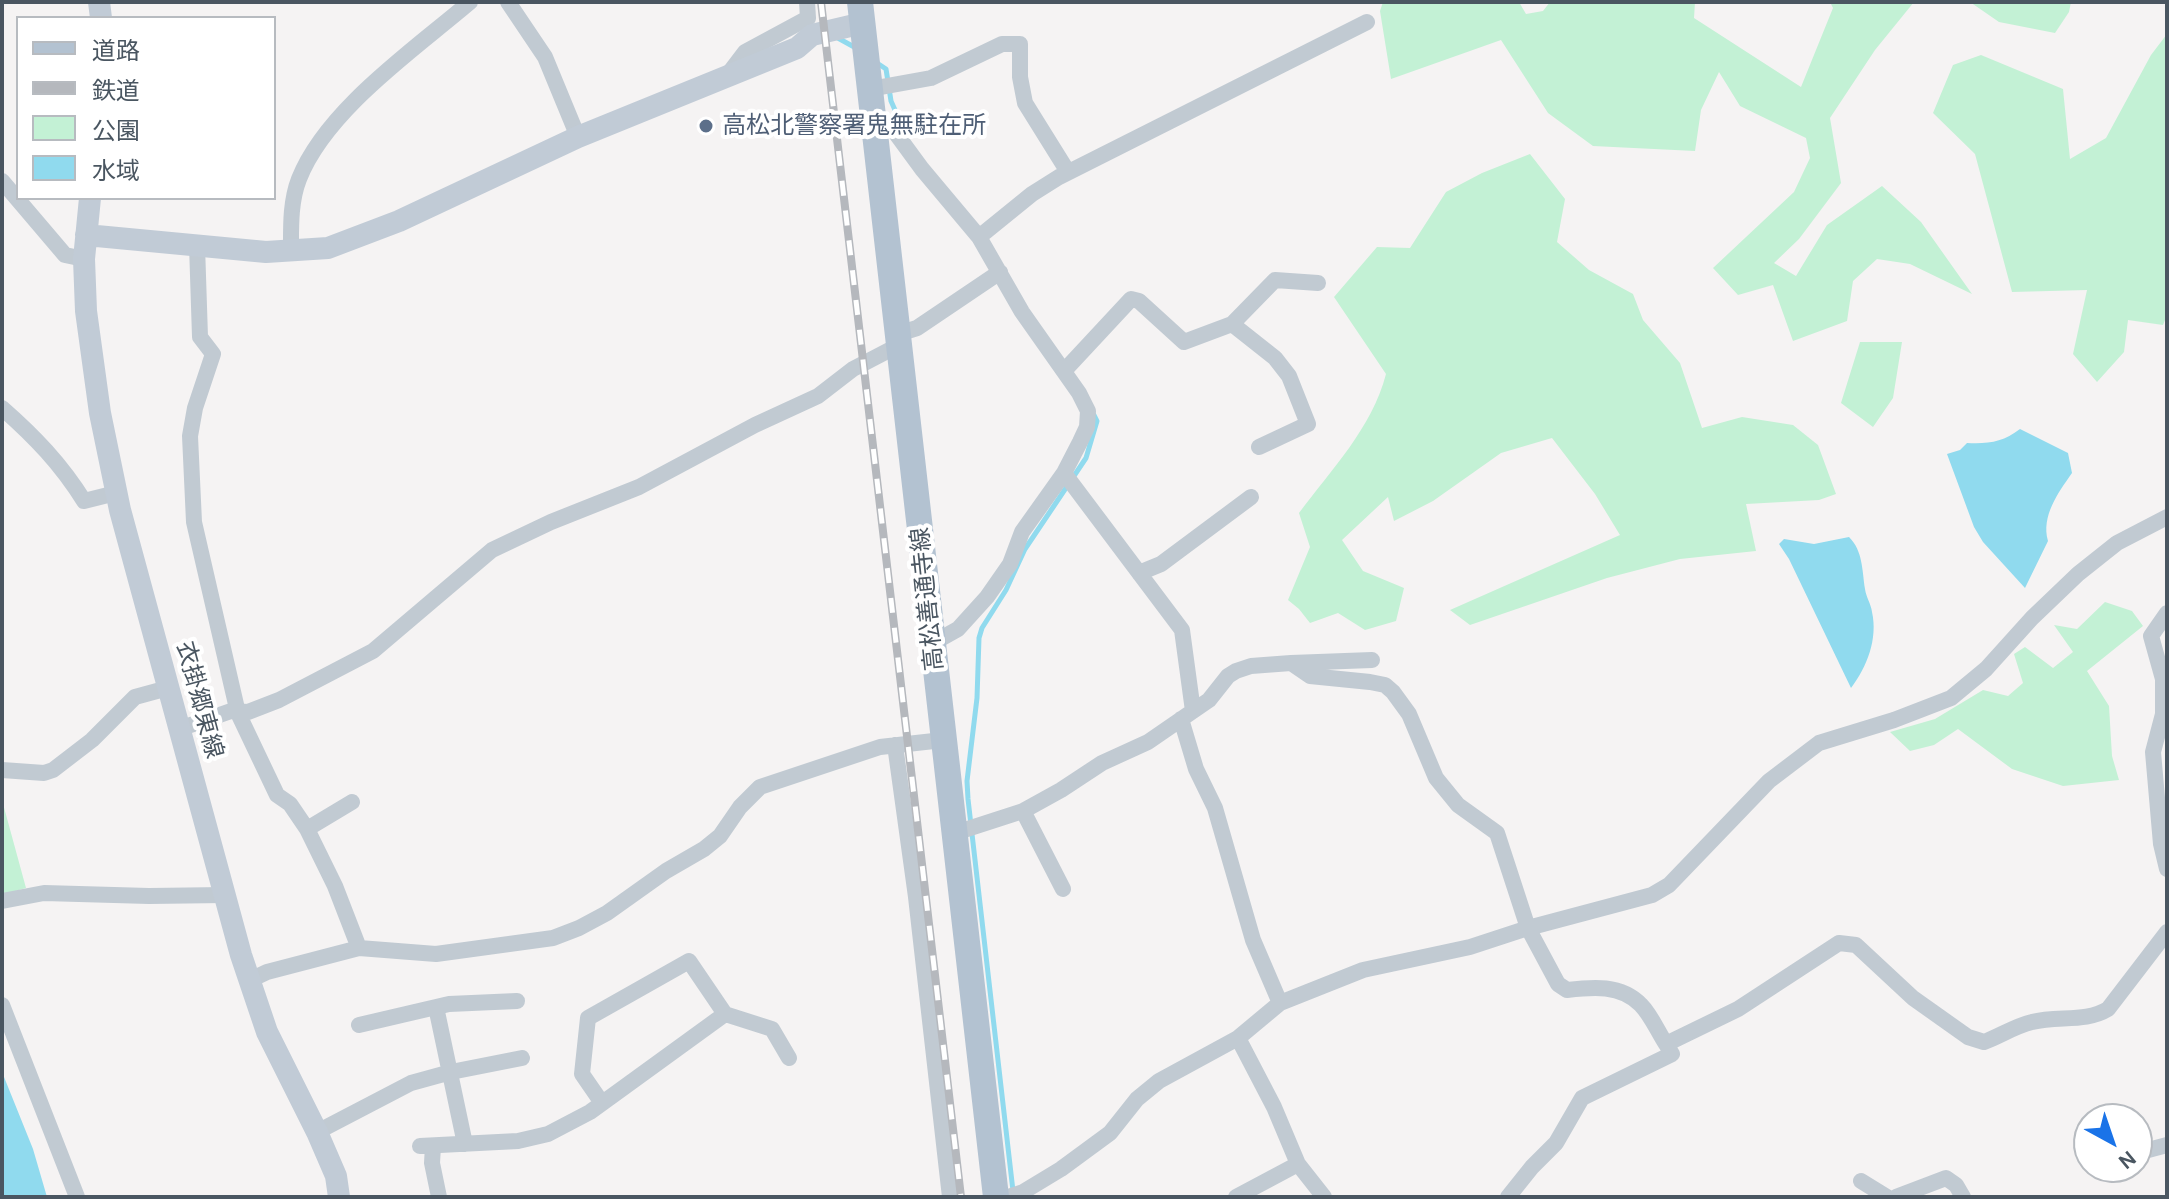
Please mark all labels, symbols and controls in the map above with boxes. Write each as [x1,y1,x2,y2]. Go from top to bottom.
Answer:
legend [16,16,276,200]
text: 道路 [92,37,140,65]
text: 鉄道 [92,77,140,105]
place label: 高松北警察署鬼無駐在所 [722,112,986,140]
text: 公園 [92,117,140,145]
marker: 高松北警察署鬼無駐在所 [697,117,715,135]
text: 水域 [92,157,140,185]
street label: 高松善通寺線 [906,526,950,672]
street label: 衣掛郷東線 [170,638,228,762]
north arrow [2073,1103,2153,1183]
text: N [2113,1145,2142,1175]

